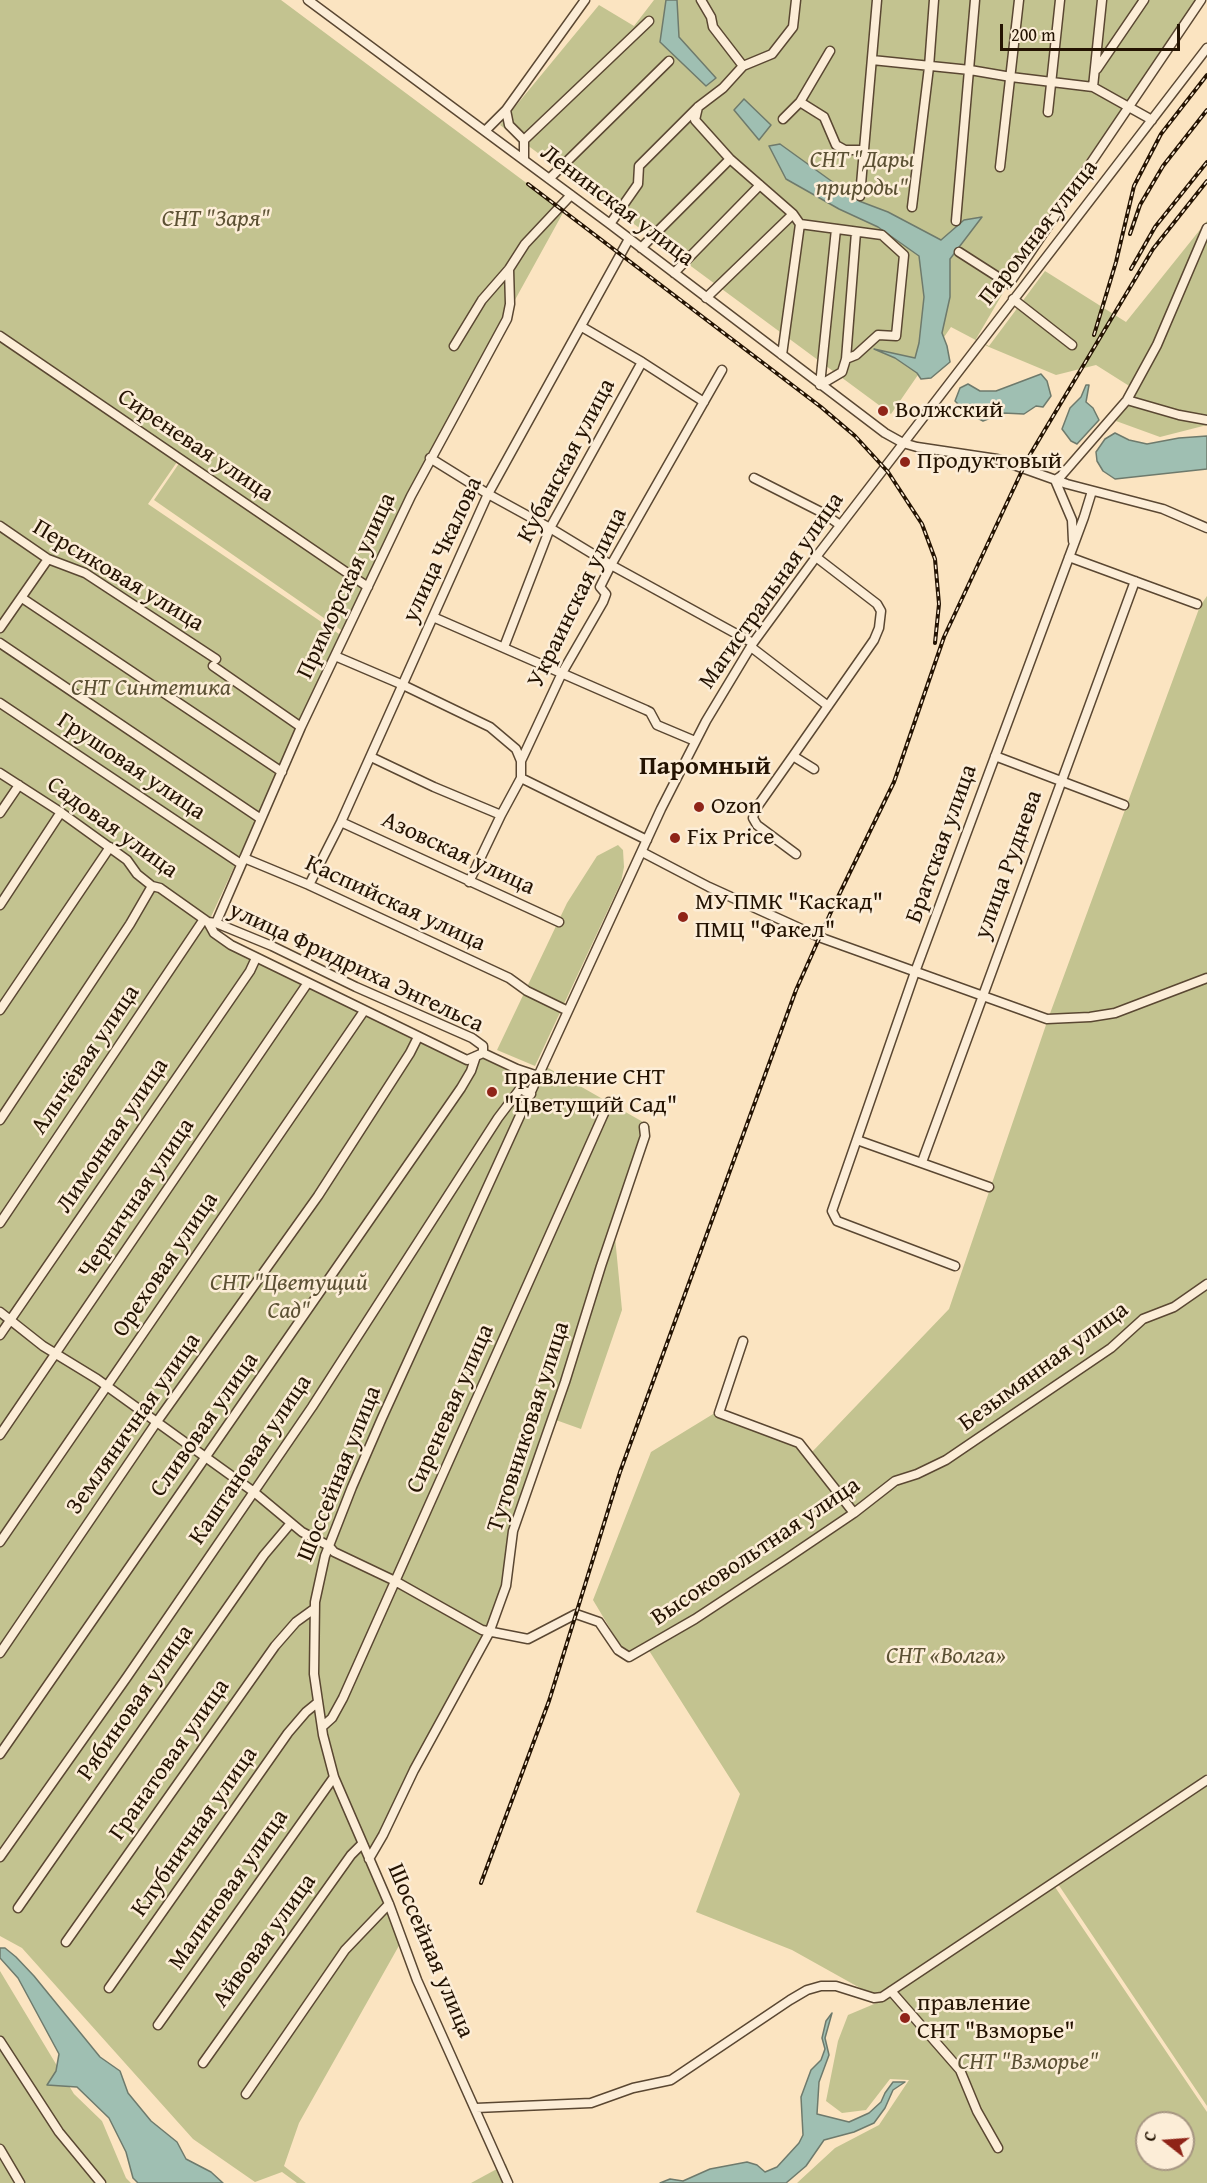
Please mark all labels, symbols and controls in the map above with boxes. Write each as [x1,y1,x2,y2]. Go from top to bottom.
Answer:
scale bar [1003,12,1183,50]
text: 200 m [1011,21,1056,48]
street label: Ленинская улица [534,139,700,273]
park label: СНТ "Дары природы" [810,147,914,203]
street label: Паромная улица [973,154,1105,312]
park label: СНТ "Заря" [162,206,270,234]
street label: Кубанская улица [512,374,622,548]
street label: Сиреневая улица [111,383,279,509]
place label: Волжский [895,397,1003,425]
marker: Волжский [876,404,890,418]
place label: Продуктовый [917,448,1062,476]
marker: Продуктовый [898,455,912,469]
street label: улица Чкалова [397,473,489,627]
street label: Магистральная улица [693,487,851,695]
street label: Приморская улица [291,488,403,684]
street label: Украинская улица [522,503,634,693]
street label: Персиковая улица [27,514,209,638]
park label: СНТ Синтетика [71,675,231,703]
street label: Грушовая улица [51,707,211,827]
district label: Паромный [639,751,771,783]
street label: Братская улица [900,761,984,927]
street label: Садовая улица [41,771,183,885]
street label: улица Руднева [969,787,1049,943]
place label: Ozon [711,793,762,821]
marker: Ozon [692,800,706,814]
street label: Азовская улица [377,806,539,902]
place label: Fix Price [687,824,774,852]
marker: Fix Price [668,831,682,845]
street label: Каспийская улица [300,850,490,958]
place label: МУ ПМК "Каскад" ПМЦ "Факел" [695,889,883,945]
street label: улица Фридриха Энгельса [224,896,488,1040]
marker: МУ ПМК "Каскад" ПМЦ "Факел" [676,910,690,924]
street label: Алычёвая улица [25,980,147,1140]
street label: Лимонная улица [51,1053,175,1219]
place label: правление СНТ "Цветущий Сад" [504,1064,677,1120]
marker: правление СНТ "Цветущий Сад" [485,1085,499,1099]
street label: Черничная улица [73,1113,201,1285]
street label: Ореховая улица [107,1187,225,1343]
park label: СНТ "Цветущий Сад" [210,1270,368,1326]
street label: Безымянная улица [953,1296,1135,1438]
street label: Тутовниковая улица [481,1318,577,1536]
street label: Сиреневая улица [401,1320,501,1498]
street label: Земляничная улица [61,1328,207,1520]
street label: Сливовая улица [144,1347,266,1503]
street label: Каштановая улица [183,1370,319,1550]
street label: Шоссейная улица [292,1382,388,1566]
street label: Высоковольтная улица [646,1471,866,1633]
street label: Рябиновая улица [72,1620,200,1786]
park label: СНТ «Волга» [886,1643,1006,1671]
street label: Гранатовая улица [104,1674,236,1846]
street label: Клубничная улица [126,1741,264,1923]
street label: Малиновая улица [163,1804,295,1976]
street label: Шоссейная улица [380,1859,480,2043]
street label: Айвовая улица [207,1869,323,2013]
place label: правление СНТ "Взморье" [917,1990,1075,2046]
marker: правление СНТ "Взморье" [898,2011,912,2025]
park label: СНТ "Взморье" [957,2049,1099,2077]
north arrow [1135,2111,1195,2171]
text: С [1137,2128,1162,2144]

